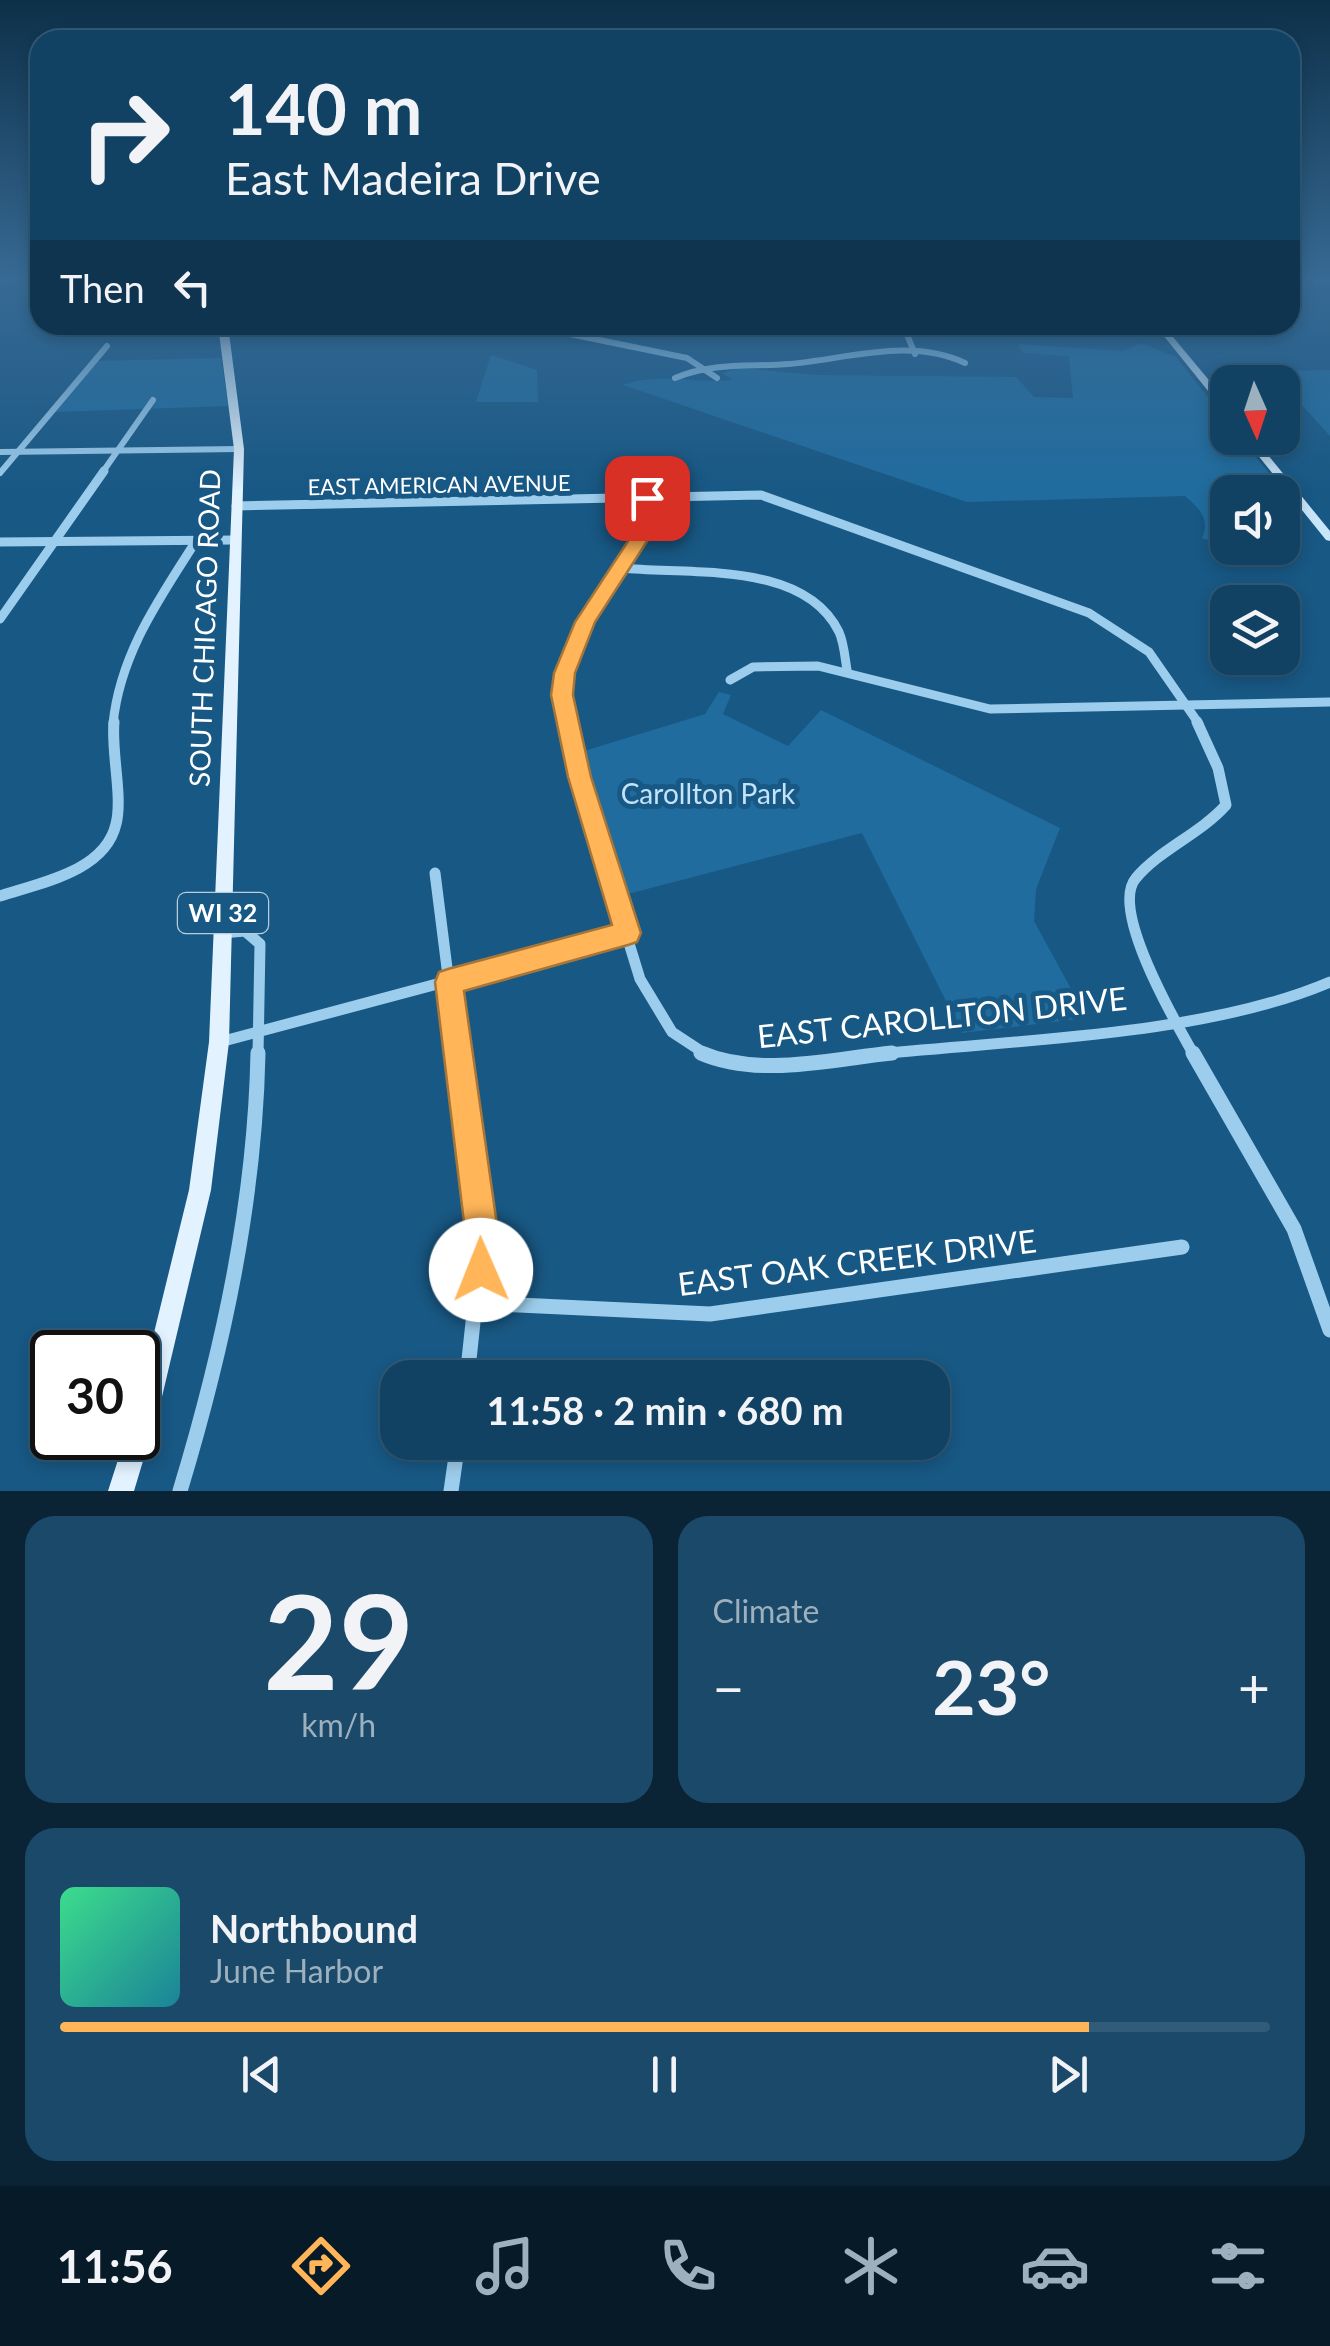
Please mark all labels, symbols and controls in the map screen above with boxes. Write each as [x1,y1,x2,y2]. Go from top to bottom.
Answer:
text: 140 m [225,66,422,150]
icon: right [60,70,190,200]
text: East Madeira Drive [225,151,601,205]
icon: left [165,260,220,315]
text: Then [60,265,145,311]
north arrow [1210,365,1300,455]
map controls [1210,365,1300,675]
pin [605,456,690,541]
street label: SOUTH CHICAGO ROAD [181,469,227,787]
street label: EAST AMERICAN AVENUE [307,469,571,500]
icon: arrive [620,471,675,526]
button: sound [1210,475,1300,565]
button: layers [1210,585,1300,675]
park label: Carollton Park [621,776,796,810]
road number: WI 32 [178,893,268,933]
street label: EAST CAROLLTON DRIVE [755,978,1129,1055]
position arrow [429,1218,533,1322]
street label: EAST OAK CREEK DRIVE [675,1220,1038,1303]
speed limit sign: 30 [30,1330,160,1460]
text: 11:58 · 2 min · 680 m [486,1387,844,1433]
text: 29 [263,1562,414,1718]
text: Climate [713,1591,819,1630]
text: 23° [932,1641,1050,1731]
text: − [713,1654,744,1720]
text: + [1238,1654,1270,1720]
text: km/h [301,1705,376,1744]
text: Northbound [210,1905,418,1951]
text: June Harbor [210,1951,383,1990]
icon: previous [234,2047,289,2102]
icon: pause [637,2047,692,2102]
icon: next [1041,2047,1096,2102]
icon: directions [286,2231,356,2301]
icon: music [470,2231,540,2301]
icon: phone [653,2231,723,2301]
icon: climate [836,2231,906,2301]
icon: car [1020,2231,1090,2301]
icon: filters [1203,2231,1273,2301]
text: 11:56 [57,2239,173,2293]

